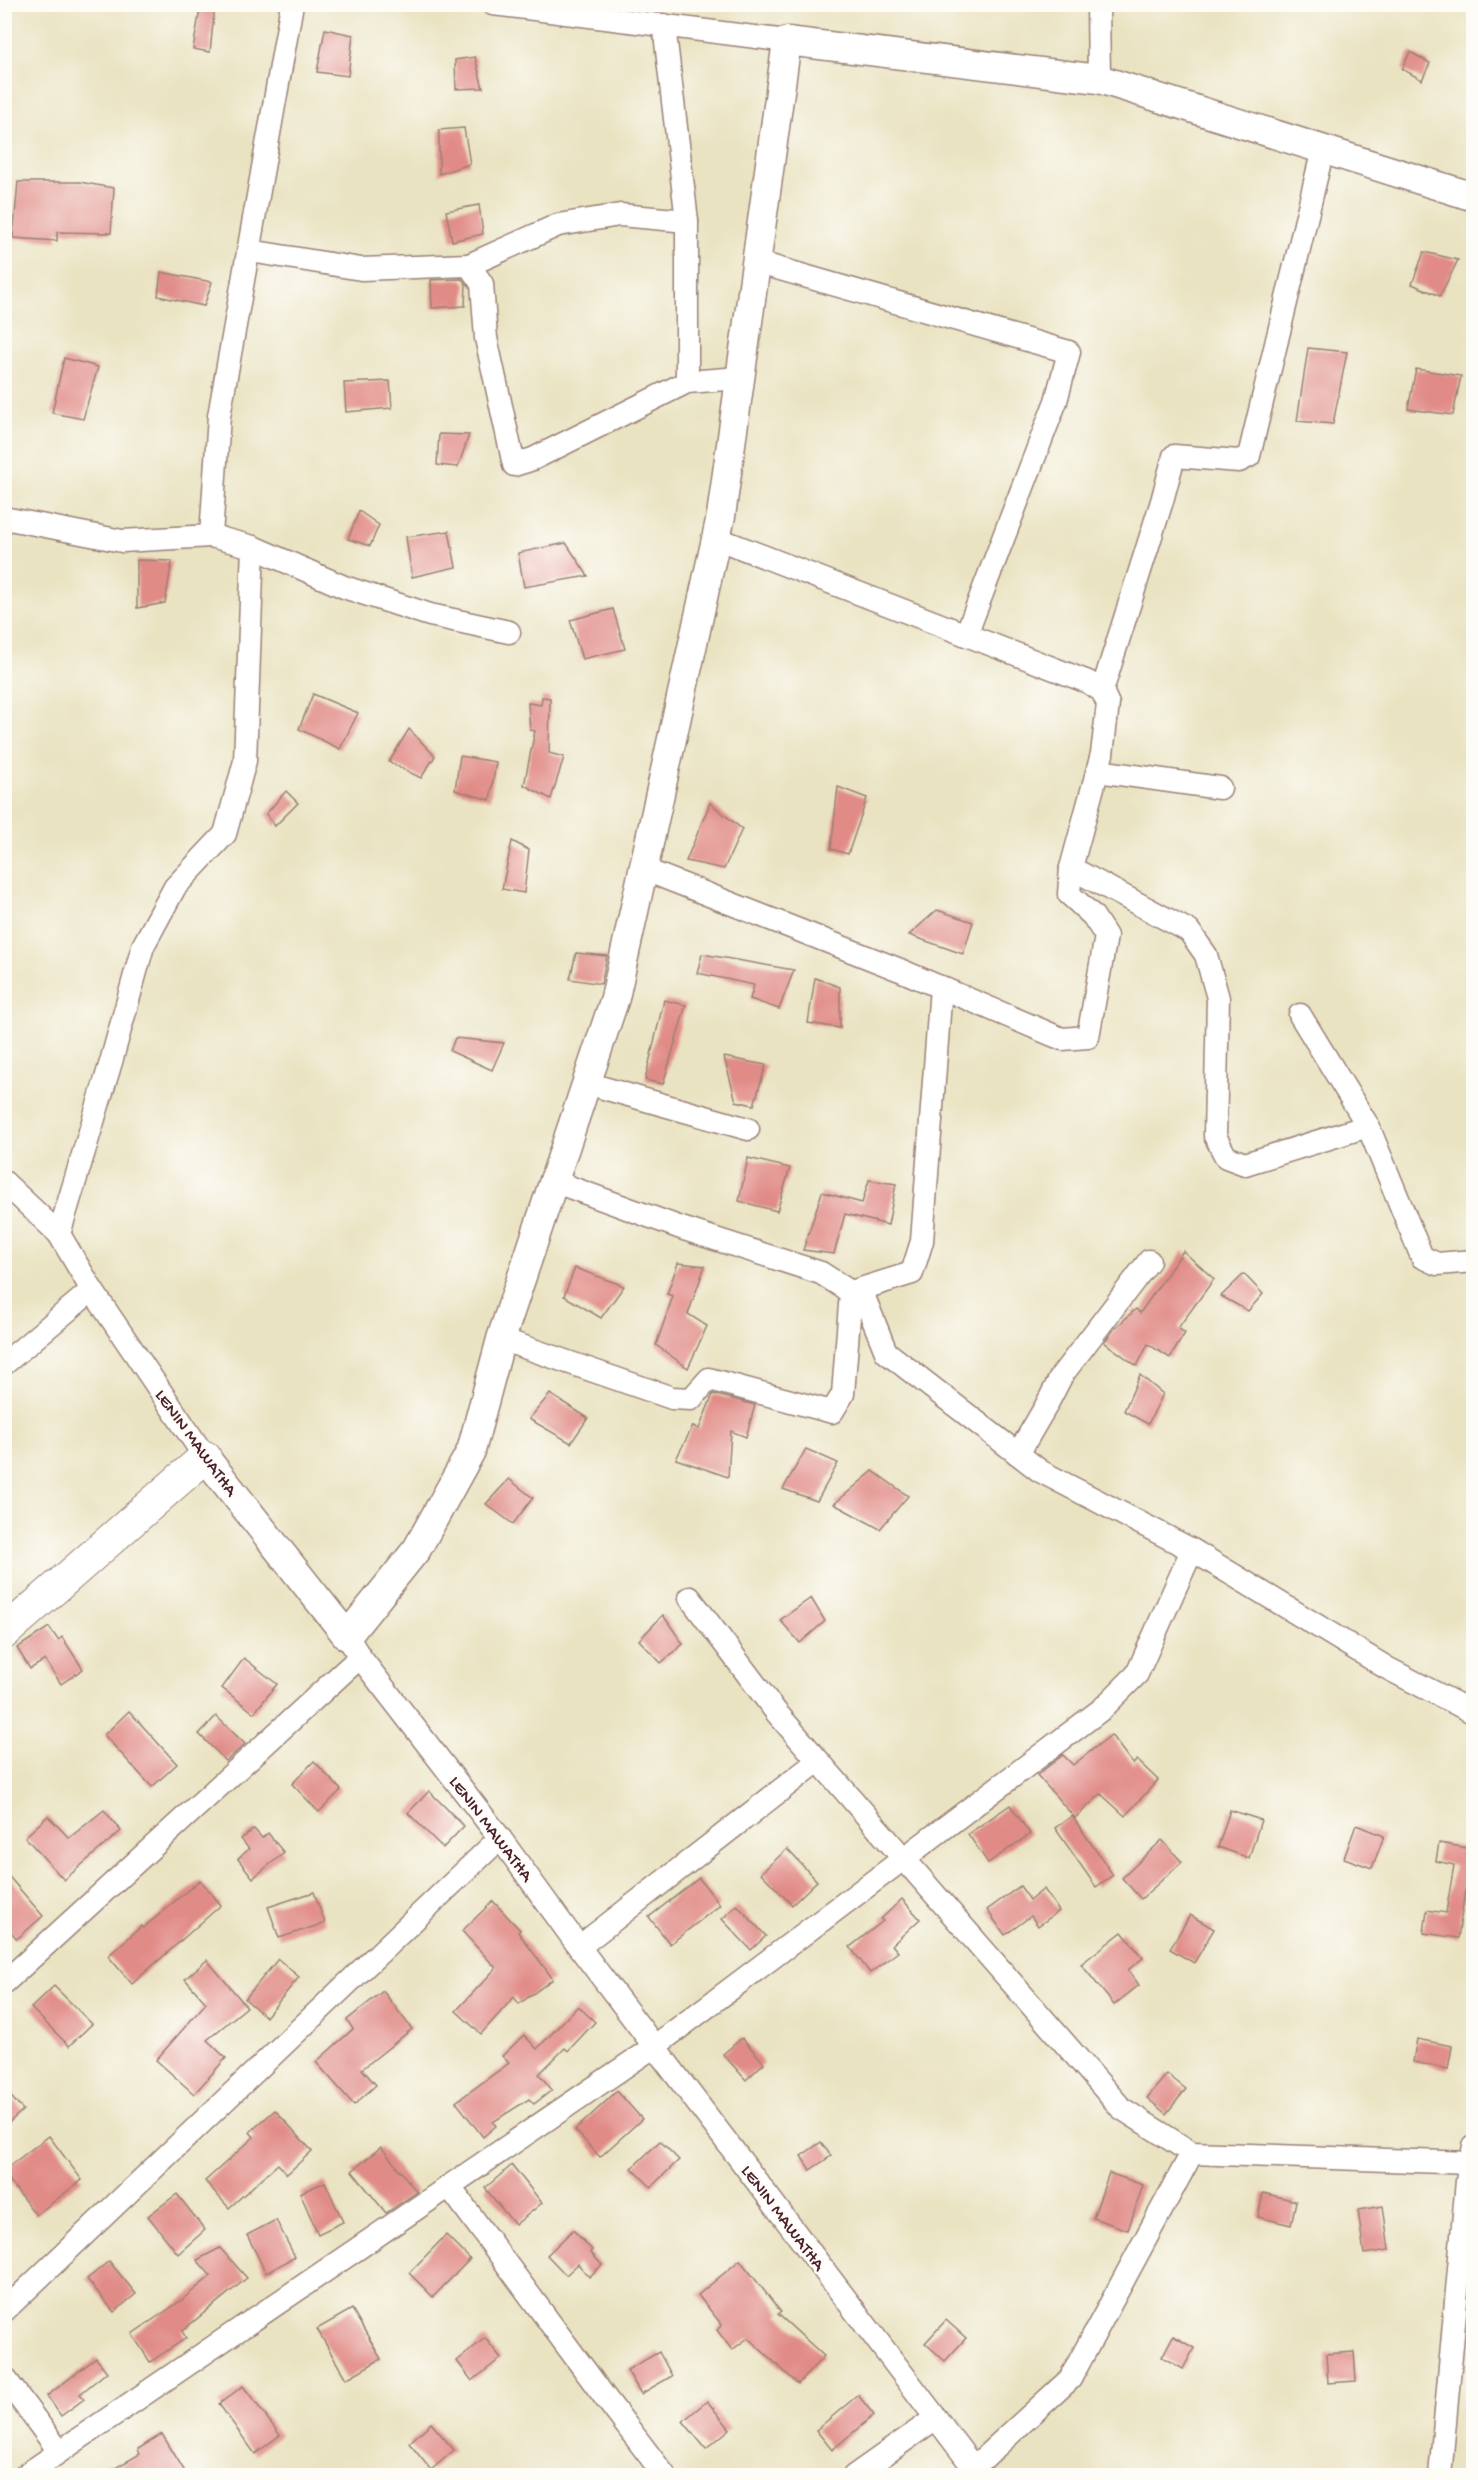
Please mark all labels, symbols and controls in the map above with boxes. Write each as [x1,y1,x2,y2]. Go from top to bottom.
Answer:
street label: LENIN MAWATHA [149,1386,242,1502]
street label: LENIN MAWATHA [443,1773,537,1888]
street label: LENIN MAWATHA [735,2162,829,2277]

